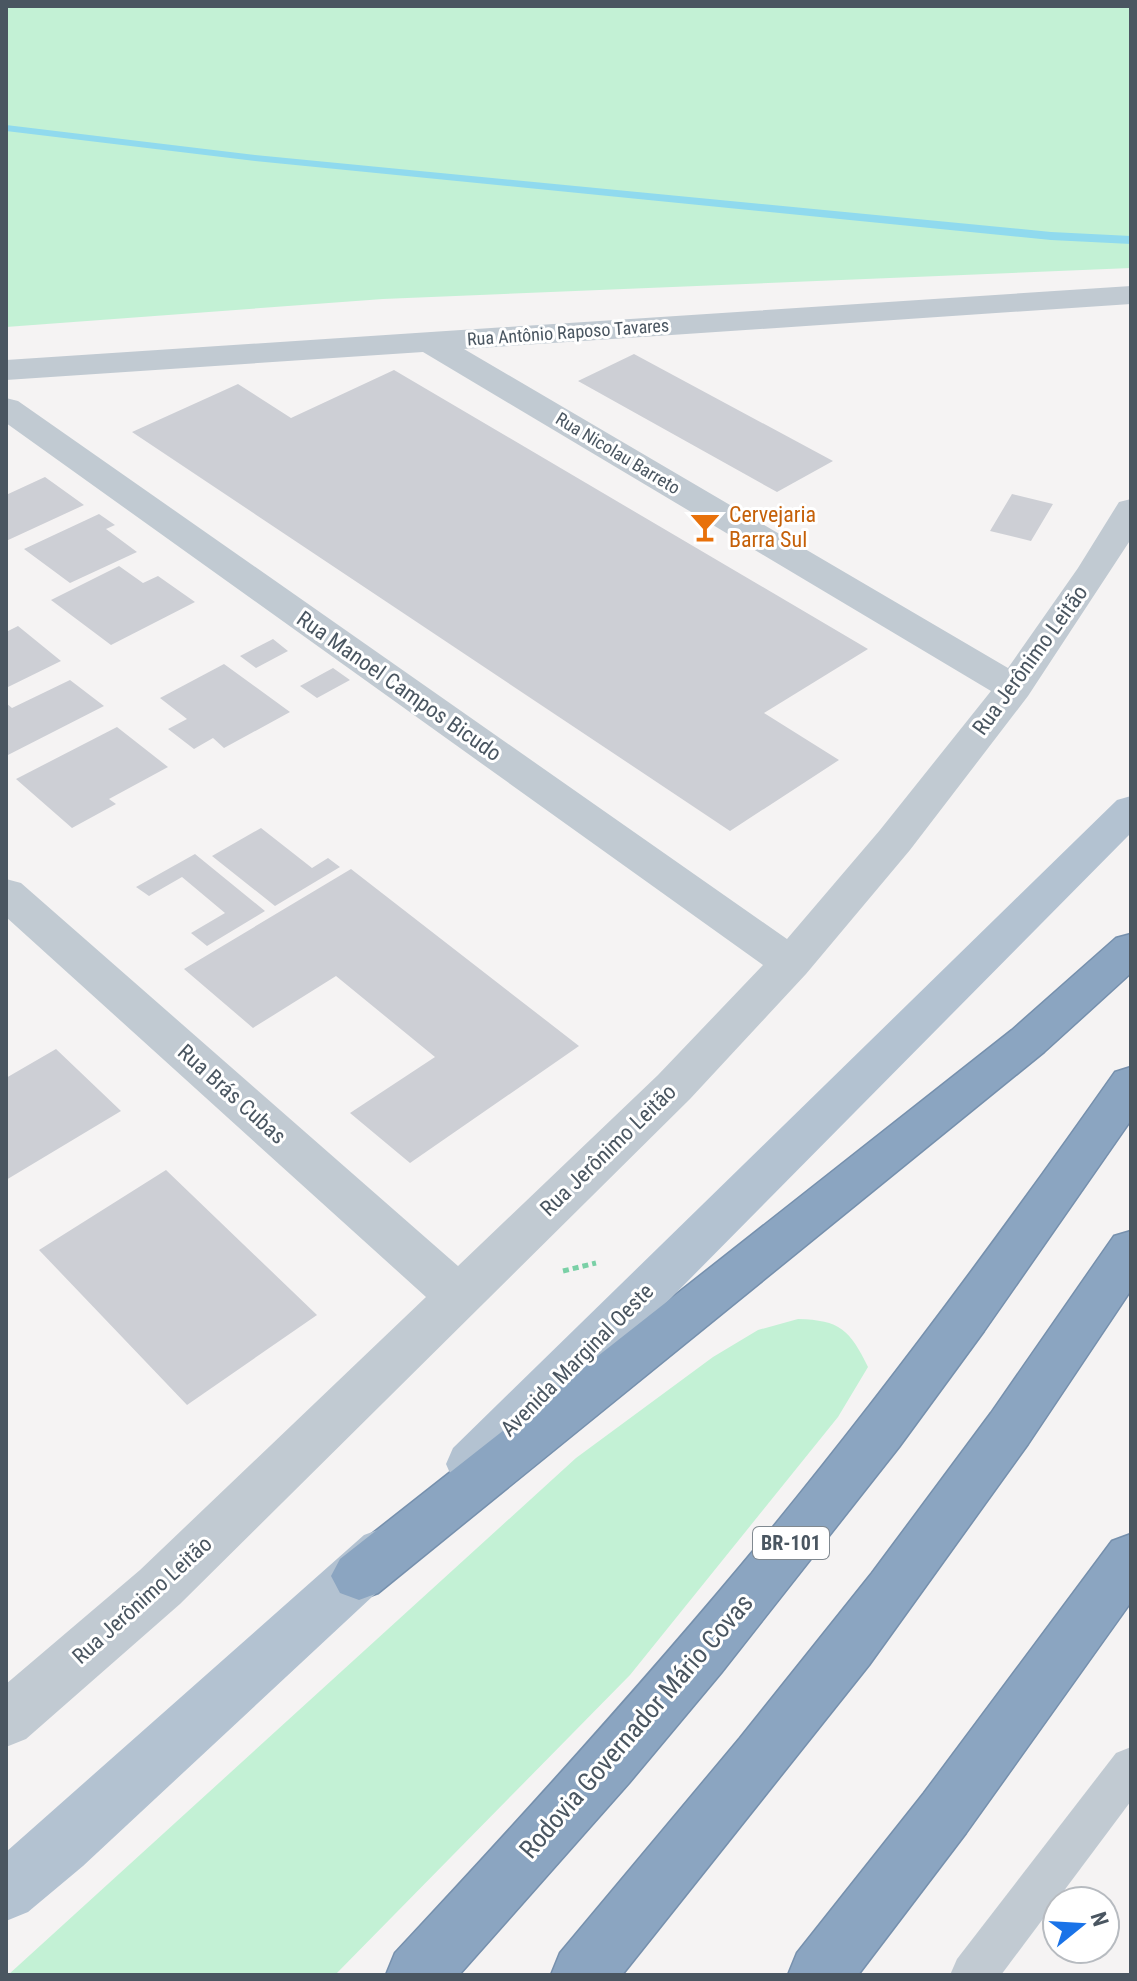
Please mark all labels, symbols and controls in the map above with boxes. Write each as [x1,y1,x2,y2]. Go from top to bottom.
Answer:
street label: Rua Antônio Raposo Tavares [466,314,670,350]
street label: Rua Nicolau Barreto [552,408,684,498]
place label: Cervejaria Barra Sul [729,502,816,552]
bar icon: Cervejaria Barra Sul [688,510,722,544]
street label: Rua Jerônimo Leitão [967,580,1093,740]
street label: Rua Manoel Campos Bicudo [292,606,506,766]
street label: Rua Brás Cubas [173,1039,291,1149]
street label: Rua Jerônimo Leitão [535,1079,681,1221]
street label: Avenida Marginal Oeste [496,1279,658,1441]
road number: BR-101 [753,1527,829,1559]
street label: Rua Jerônimo Leitão [67,1531,217,1669]
street label: Rodovia Governador Mário Covas [513,1588,759,1864]
north arrow [1041,1885,1121,1965]
text: N [1086,1909,1114,1929]

